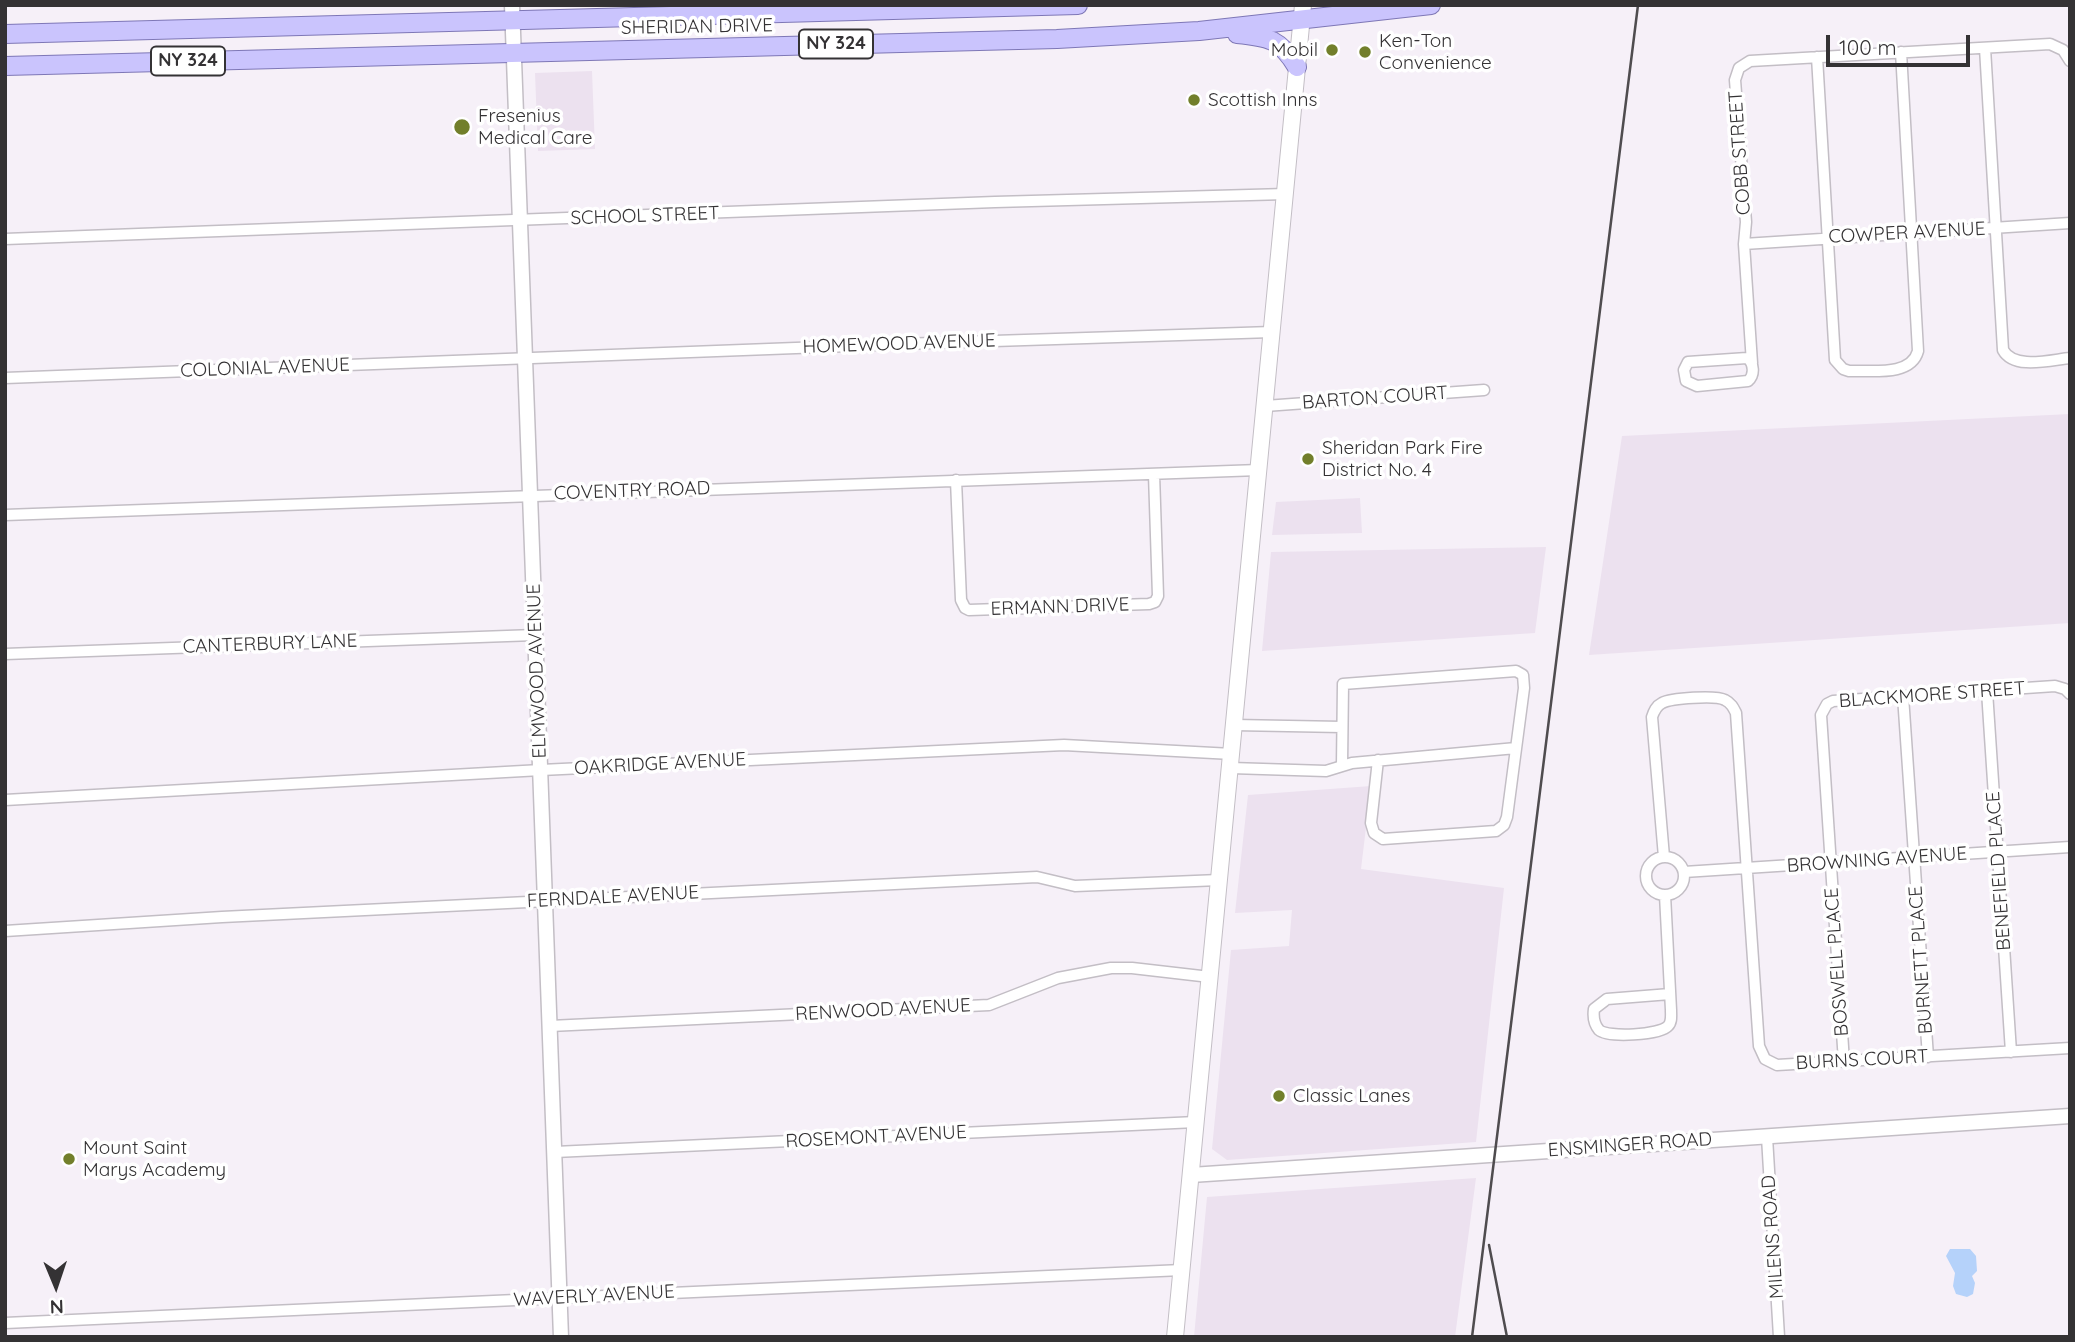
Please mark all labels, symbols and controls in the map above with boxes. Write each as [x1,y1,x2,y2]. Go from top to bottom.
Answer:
street label: SHERIDAN DRIVE [621,14,773,40]
scale bar [1830,21,1974,65]
road number: NY 324 [799,29,873,58]
place label: Ken-Ton Convenience [1379,30,1492,74]
text: 100 m [1839,34,1897,60]
place label: Mobil [1271,39,1318,61]
marker: Mobil [1324,42,1340,58]
marker: Ken-Ton Convenience [1357,44,1373,60]
road number: NY 324 [151,46,225,76]
place label: Scottish Inns [1208,89,1317,111]
street label: COBB STREET [1724,90,1756,216]
marker: Scottish Inns [1186,92,1202,108]
place label: Fresenius Medical Care [478,105,592,149]
marker: Fresenius Medical Care [452,117,472,137]
street label: SCHOOL STREET [570,202,720,230]
street label: COWPER AVENUE [1828,217,1986,249]
street label: HOMEWOOD AVENUE [802,329,996,359]
street label: COLONIAL AVENUE [180,354,350,382]
street label: BARTON COURT [1301,382,1449,414]
place label: Sheridan Park Fire District No. 4 [1322,437,1483,481]
marker: Sheridan Park Fire District No. 4 [1300,451,1316,467]
street label: COVENTRY ROAD [553,477,711,505]
street label: ELMWOOD AVENUE [523,583,551,759]
street label: ERMANN DRIVE [990,593,1130,621]
street label: CANTERBURY LANE [182,630,358,658]
street label: BLACKMORE STREET [1838,677,2026,713]
street label: OAKRIDGE AVENUE [573,748,747,780]
street label: BENEFIELD PLACE [1982,790,2016,952]
street label: BROWNING AVENUE [1786,842,1968,878]
street label: FERNDALE AVENUE [526,881,700,913]
street label: BURNETT PLACE [1904,885,1938,1035]
street label: BOSWELL PLACE [1820,887,1854,1037]
street label: RENWOOD AVENUE [795,994,971,1026]
street label: BURNS COURT [1795,1045,1929,1075]
place label: Classic Lanes [1293,1085,1410,1107]
marker: Classic Lanes [1271,1088,1287,1104]
street label: ROSEMONT AVENUE [785,1121,967,1153]
street label: ENSMINGER ROAD [1547,1128,1713,1162]
place label: Mount Saint Marys Academy [83,1137,226,1181]
marker: Mount Saint Marys Academy [61,1151,77,1167]
street label: MILENS ROAD [1757,1174,1789,1300]
north arrow [21,1251,91,1321]
street label: WAVERLY AVENUE [513,1280,675,1312]
text: N [49,1295,64,1319]

